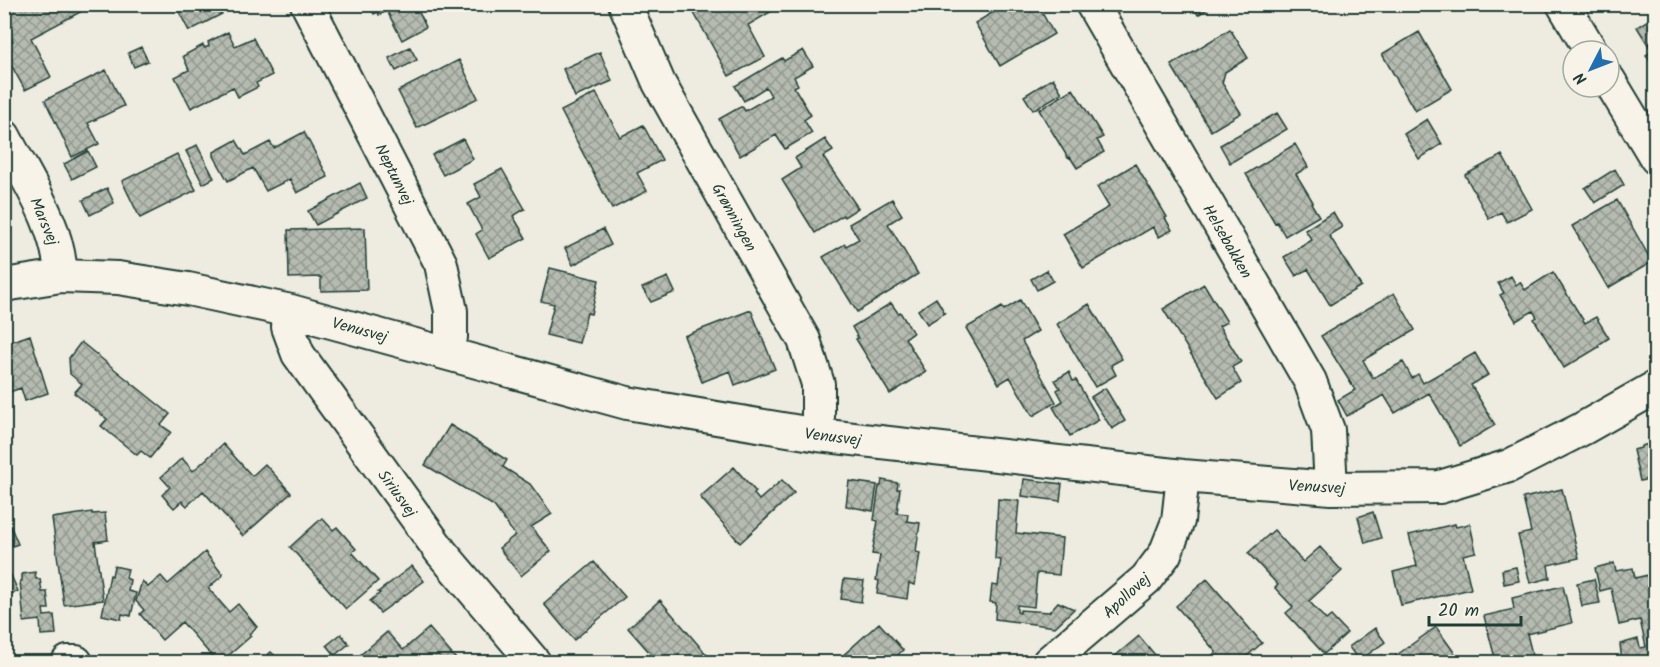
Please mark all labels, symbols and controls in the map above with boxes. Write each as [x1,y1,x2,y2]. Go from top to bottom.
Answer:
north arrow [1561,39,1621,99]
text: N [1568,66,1594,90]
street label: Neptunvej [368,140,420,211]
street label: Grønningen [705,179,763,257]
street label: Marsvej [22,194,65,250]
street label: Helsebakken [1195,200,1258,284]
street label: Venusvej [329,311,391,350]
street label: Venusvej [803,422,863,453]
street label: Siriusvej [371,465,423,524]
street label: Venusvej [1288,474,1347,502]
street label: Apollovej [1097,567,1157,625]
scale bar [1429,589,1520,627]
text: 20 m [1438,597,1479,626]

